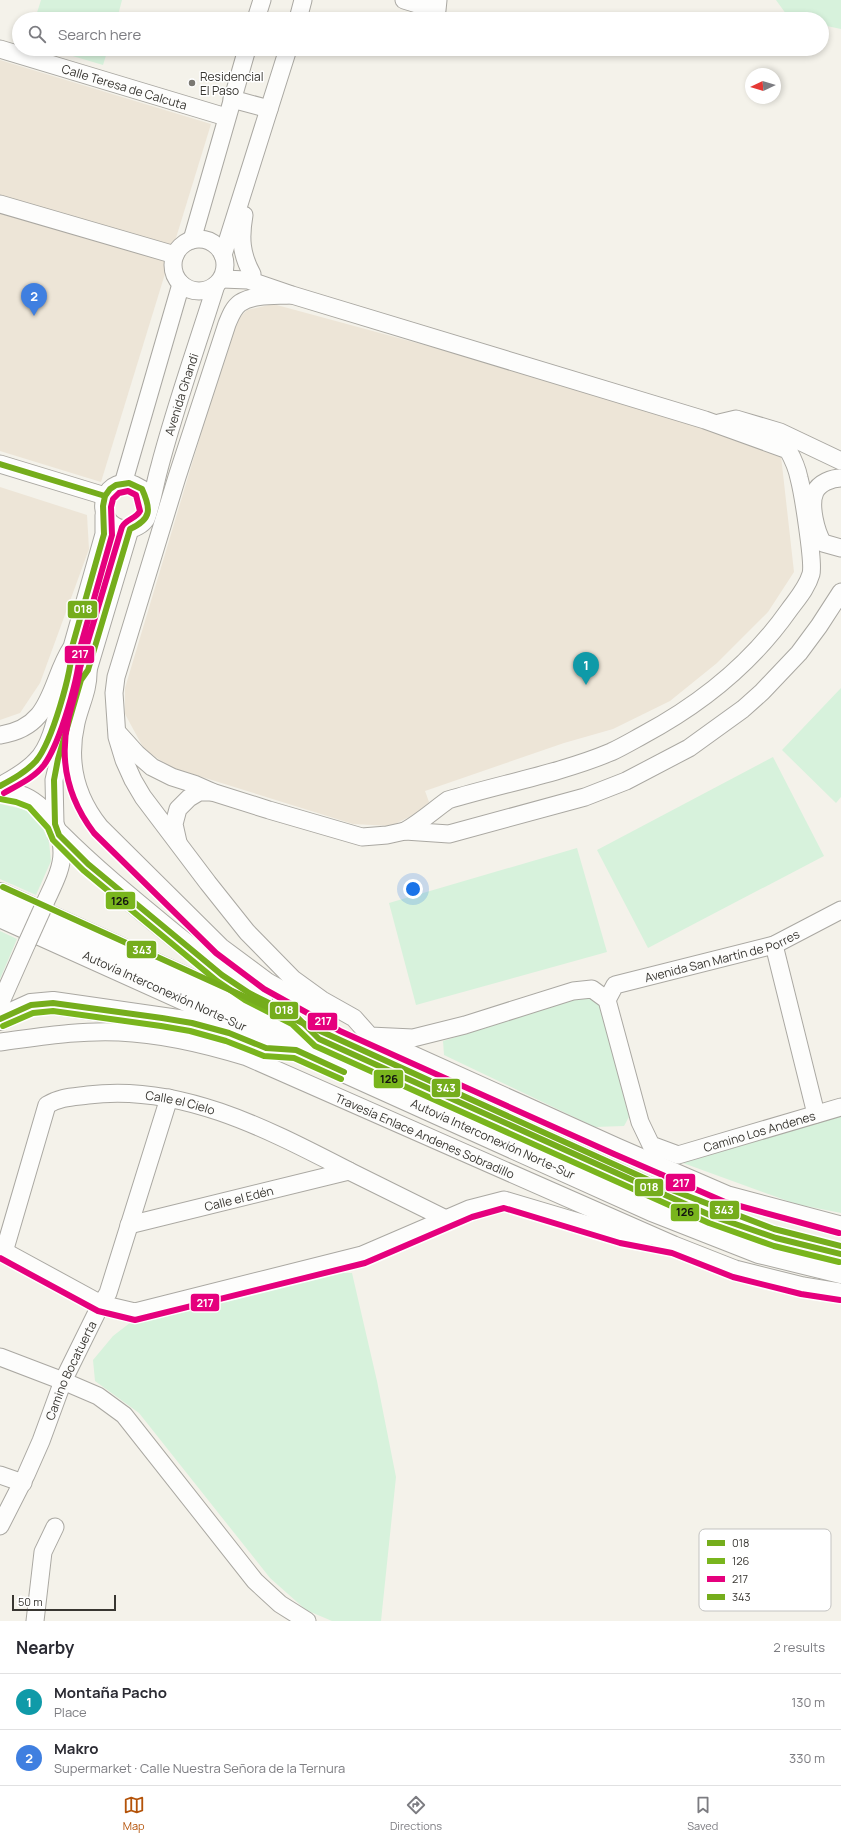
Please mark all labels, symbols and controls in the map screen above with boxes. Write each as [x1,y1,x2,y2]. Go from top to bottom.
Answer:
search box [12,12,829,56]
icon: search [26,23,48,45]
text: Search here [58,24,141,45]
street label: Calle Teresa de Calcuta [60,60,189,113]
place label: Residencial El Paso [200,68,263,99]
north arrow [745,68,781,104]
marker: Residencial El Paso [187,78,197,88]
pin: 2 [21,283,47,316]
street label: Avenida Ghandi [160,351,202,437]
line badge: 018 [67,600,98,619]
text: 018 [74,601,93,616]
line badge: 217 [64,645,95,664]
text: 217 [71,646,89,661]
pin: 1 [573,652,599,685]
your location [403,879,423,899]
line badge: 126 [105,891,136,910]
text: 126 [111,893,129,908]
street label: Avenida San Martín de Porres [643,925,802,986]
line badge: 343 [126,940,157,959]
text: 343 [132,942,152,957]
street label: Autovía Interconexión Norte-Sur [80,946,250,1035]
line badge: 018 [269,1001,299,1020]
text: 018 [275,1002,294,1017]
line badge: 217 [307,1012,338,1031]
text: 217 [314,1013,332,1028]
line badge: 126 [373,1069,404,1089]
text: 126 [380,1071,398,1086]
line badge: 343 [431,1078,461,1098]
text: 343 [436,1080,456,1095]
street label: Calle el Cielo [145,1086,217,1118]
street label: Travesía Enlace Andenes Sobradillo [333,1089,517,1182]
street label: Autovía Interconexión Norte-Sur [408,1094,579,1183]
street label: Camino Los Andenes [701,1107,817,1156]
line badge: 217 [665,1173,696,1192]
text: 217 [672,1175,690,1190]
line badge: 018 [634,1178,664,1197]
text: 018 [640,1179,659,1194]
street label: Calle el Edén [202,1181,275,1215]
line badge: 343 [709,1200,740,1220]
text: 343 [714,1202,734,1217]
line badge: 126 [670,1203,700,1222]
text: 126 [676,1204,694,1219]
line badge: 217 [190,1293,220,1312]
text: 217 [196,1295,214,1310]
street label: Camino Bocatuerta [41,1318,100,1422]
legend [699,1529,831,1611]
text: 018 [732,1535,749,1550]
text: 126 [732,1553,750,1568]
text: 217 [732,1571,748,1586]
text: 343 [732,1589,751,1604]
scale bar [12,1593,116,1612]
text: 50 m [18,1594,43,1609]
text: Nearby [16,1636,74,1659]
text: 2 results [773,1638,825,1656]
text: Montaña Pacho [54,1682,167,1703]
text: 1 [26,1693,32,1711]
text: 130 m [791,1693,825,1711]
text: Place [54,1703,87,1721]
text: Makro [54,1738,99,1759]
text: 2 [25,1749,33,1767]
text: 330 m [789,1749,825,1767]
text: Supermarket · Calle Nuestra Señora de la Ternura [54,1759,345,1777]
tab: Map [123,1794,145,1833]
tab: Directions [390,1794,442,1833]
tab: Saved [687,1794,718,1833]

